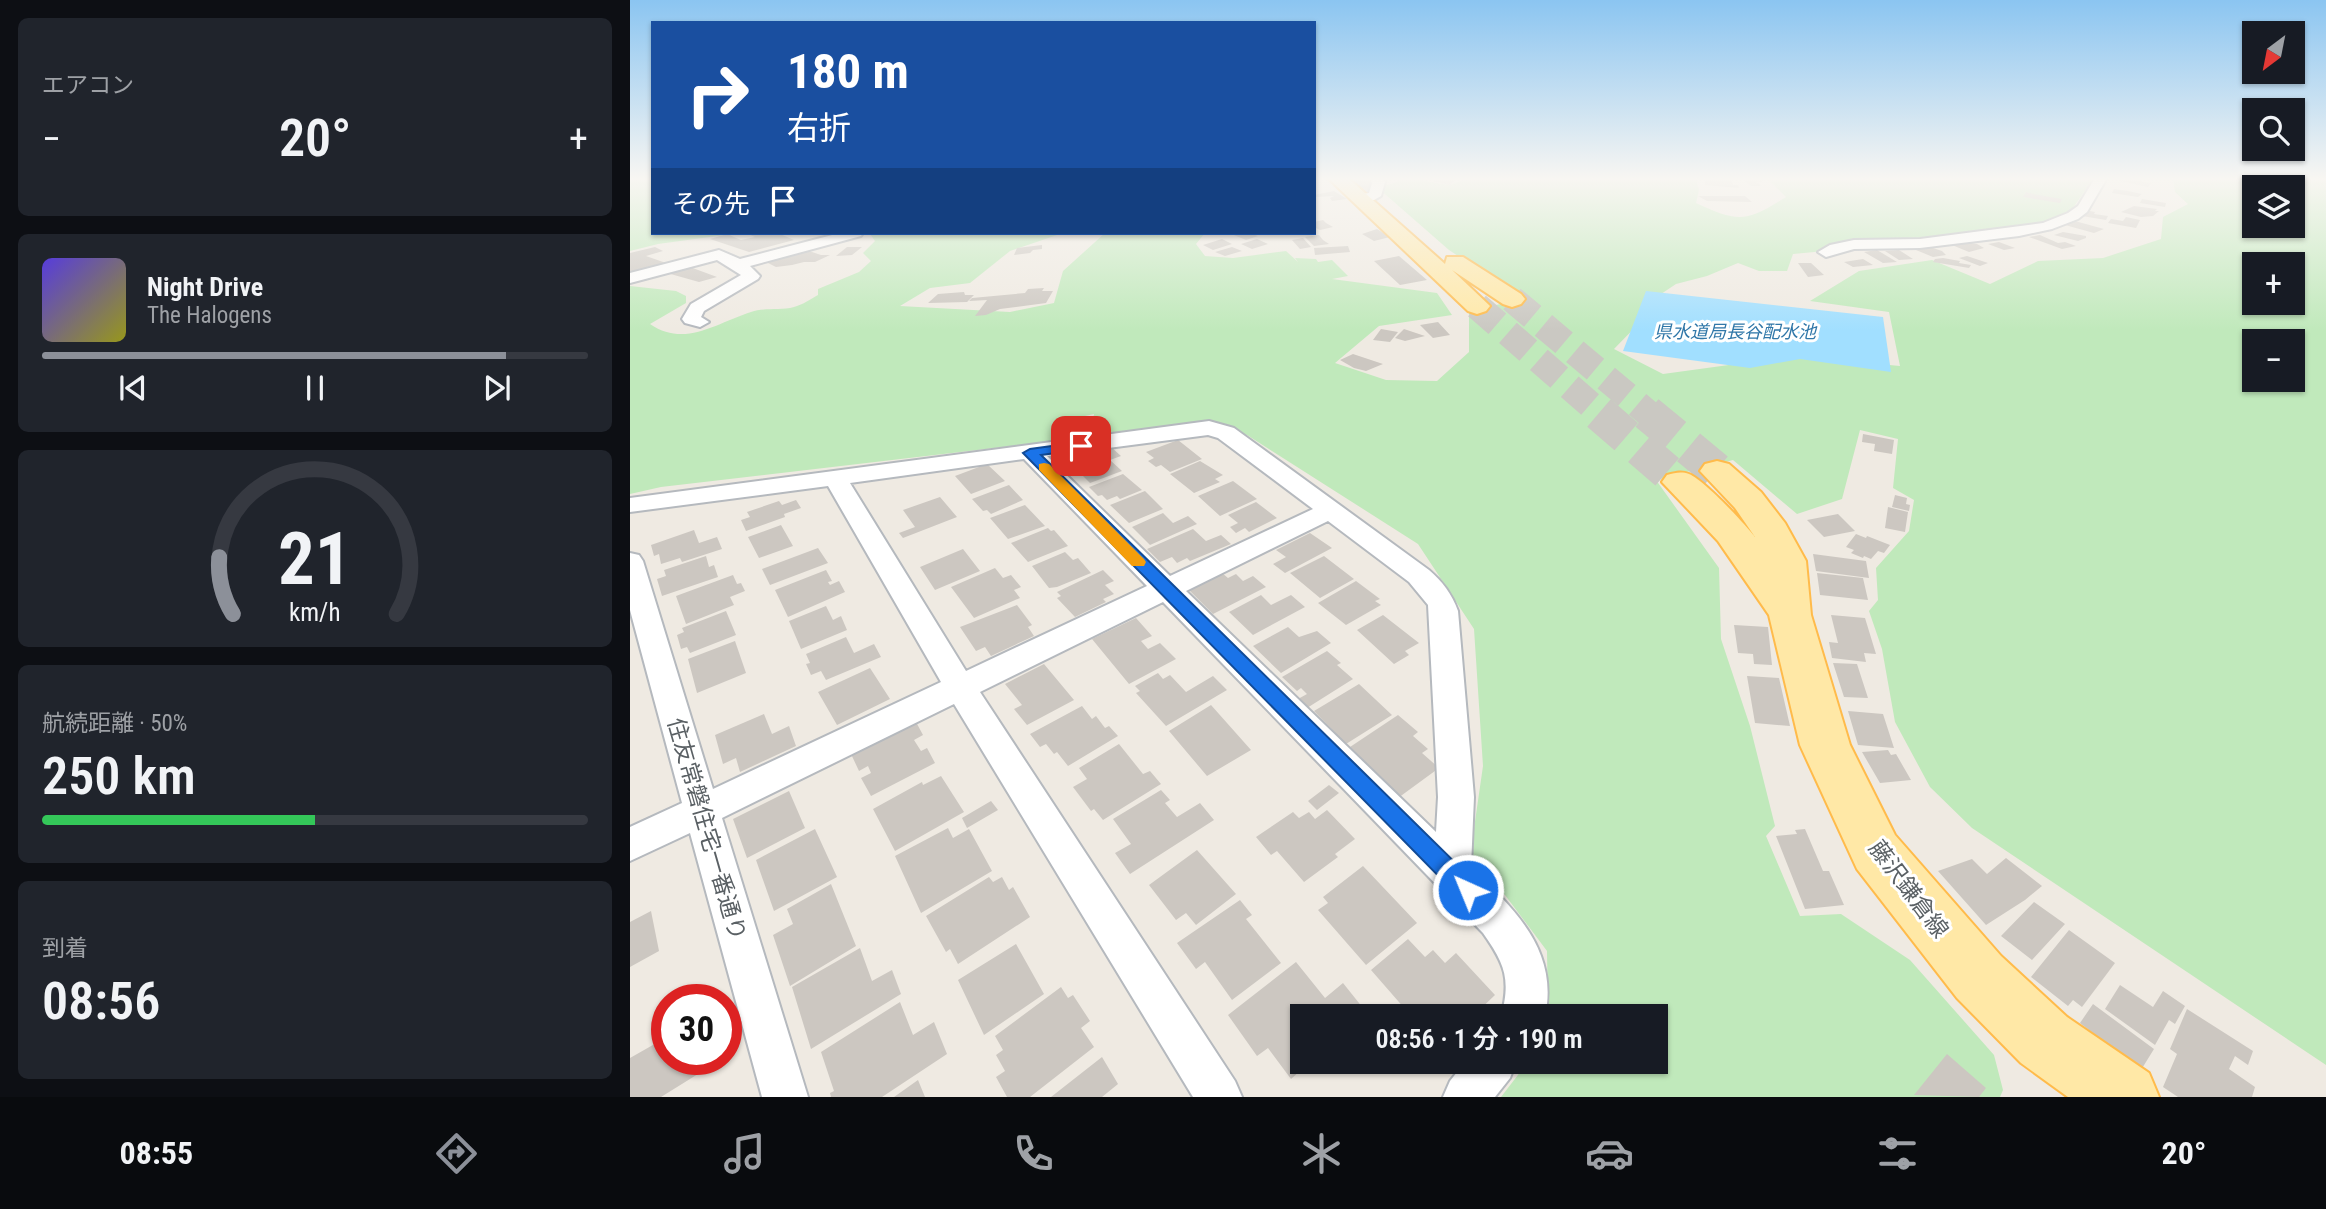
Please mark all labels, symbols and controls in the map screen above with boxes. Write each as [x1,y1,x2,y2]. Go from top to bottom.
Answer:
north arrow [2242,21,2305,84]
map controls [2242,21,2305,392]
text: 180 m [787,43,909,100]
icon: right [672,49,763,140]
text: エアコン [42,72,134,99]
button: search [2242,98,2305,161]
text: 20° [279,108,351,169]
text: 右折 [787,109,851,147]
text: − [42,117,61,161]
text: + [569,117,588,161]
button: layers [2242,175,2305,238]
icon: arrive [764,182,802,220]
text: その先 [672,189,750,219]
button: + [2242,252,2305,315]
text: Night Drive [147,272,263,302]
text: The Halogens [147,302,272,329]
water label: 県水道局長谷配水池 [1654,321,1818,342]
button: − [2242,329,2305,392]
icon: previous [114,369,152,407]
icon: pause [296,369,334,407]
icon: next [478,369,516,407]
pin [1051,416,1111,476]
icon: arrive [1062,427,1100,465]
text: 21 [278,517,352,603]
text: km/h [289,598,341,627]
text: 航続距離 · 50% [42,710,187,737]
street label: 住友常磐住宅一番通り [662,715,751,943]
text: 250 km [42,746,196,807]
street label: 藤沢鎌倉線 [1863,835,1954,943]
position arrow [1431,853,1505,927]
text: 到着 [42,935,88,962]
text: 08:56 [42,971,160,1032]
speed limit sign: 30 [651,984,742,1075]
text: 08:56 · 1 分 · 190 m [1375,1024,1583,1054]
icon: directions [432,1129,481,1178]
icon: music [720,1129,769,1178]
icon: phone [1009,1129,1058,1178]
icon: climate [1297,1129,1346,1178]
icon: car [1585,1129,1634,1178]
icon: filters [1873,1129,1922,1178]
text: 08:55 [120,1134,193,1172]
text: 20° [2162,1134,2206,1172]

